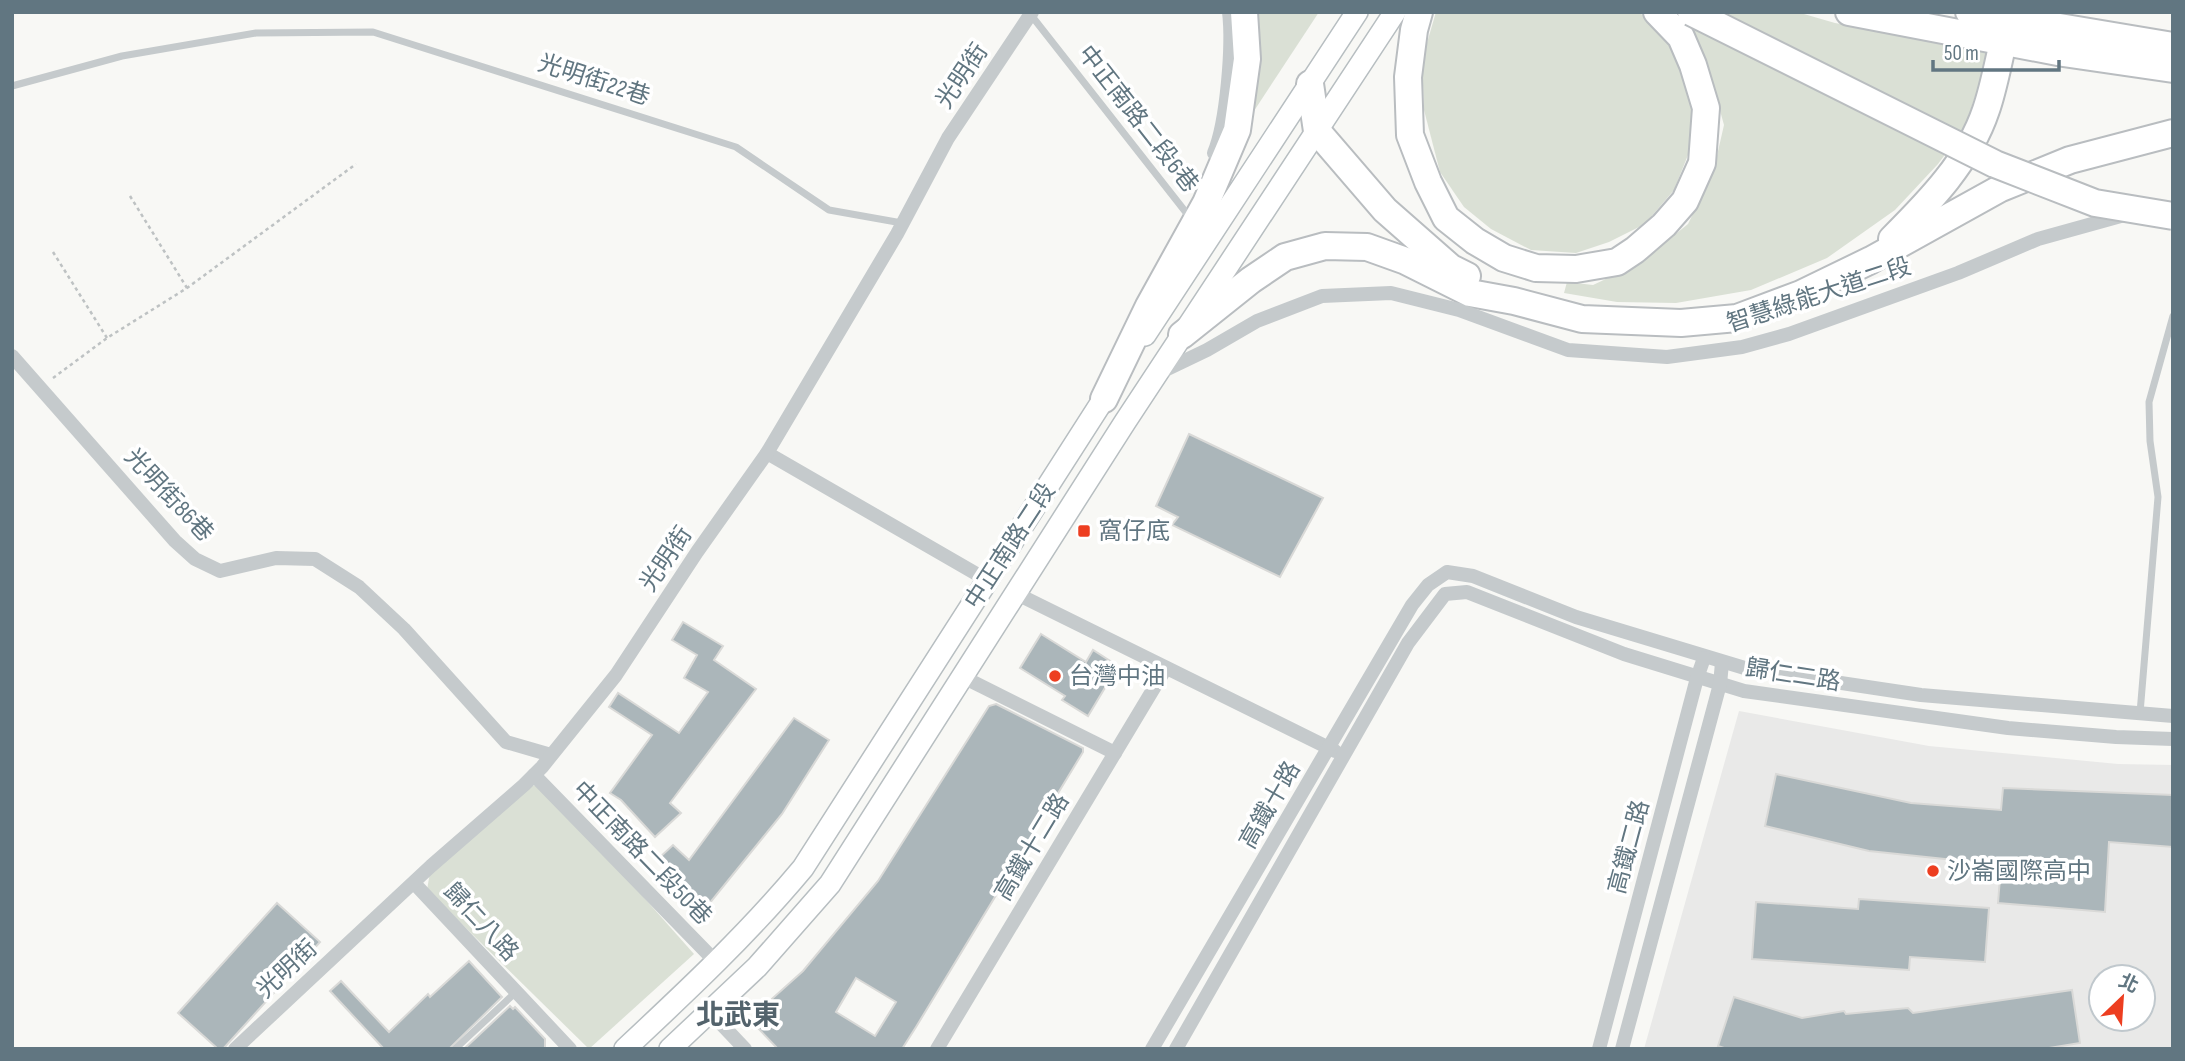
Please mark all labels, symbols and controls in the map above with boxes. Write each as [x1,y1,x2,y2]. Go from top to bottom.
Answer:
scale bar [1933,28,2059,72]
street label: 光明街 [930,38,994,114]
street label: 中正南路二段6巷 [1072,40,1204,198]
text: 50 m [1944,41,1979,66]
street label: 光明街22巷 [534,48,654,112]
street label: 智慧綠能大道二段 [1723,252,1915,338]
street label: 光明街86巷 [118,442,220,548]
street label: 中正南路二段 [959,478,1061,614]
place label: 窩仔底 [1098,517,1170,546]
street label: 光明街 [634,521,698,597]
marker: 窩仔底 [1076,523,1092,539]
street label: 歸仁二路 [1743,653,1843,697]
place label: 台灣中油 [1069,662,1165,691]
marker: 台灣中油 [1047,668,1063,684]
street label: 高鐵十路 [1233,756,1307,854]
street label: 中正南路二段50巷 [566,775,718,931]
street label: 高鐵十二路 [989,788,1075,906]
street label: 高鐵二路 [1603,797,1655,897]
place label: 沙崙國際高中 [1947,857,2091,886]
marker: 沙崙國際高中 [1925,863,1941,879]
street label: 歸仁八路 [438,877,524,967]
street label: 光明街 [251,934,323,1004]
north arrow [2087,963,2157,1033]
text: 北 [2115,970,2142,998]
district label: 北武東 [696,999,780,1032]

